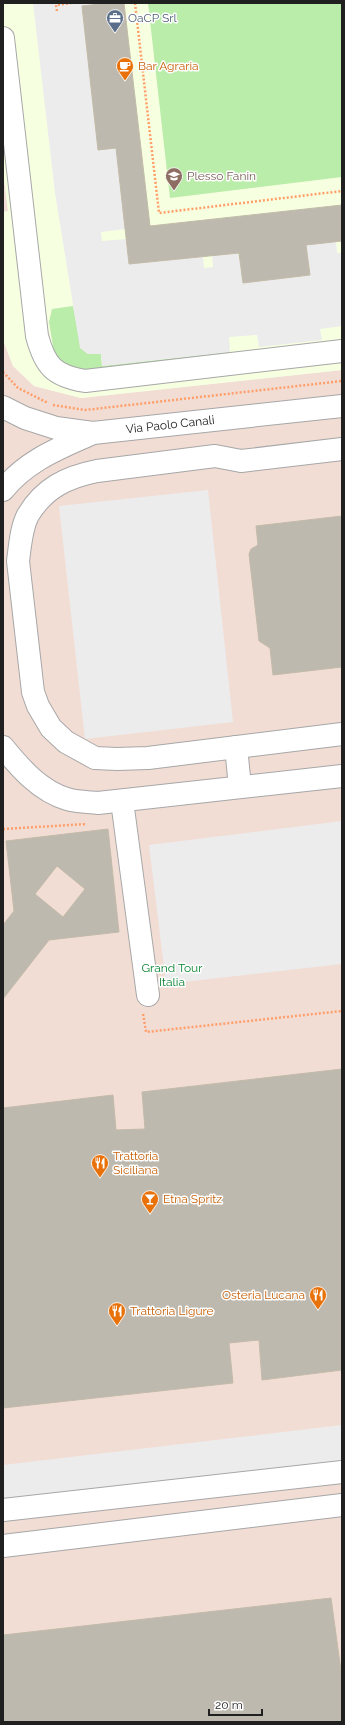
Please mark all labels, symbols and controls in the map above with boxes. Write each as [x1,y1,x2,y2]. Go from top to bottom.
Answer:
office icon: OaCP Srl [105,8,125,33]
place label: OaCP Srl [128,11,177,25]
cafe icon: Bar Agraria [115,56,135,81]
place label: Bar Agraria [138,59,199,73]
school or university icon: Plesso Fanin [164,166,184,191]
place label: Plesso Fanin [187,169,256,183]
street label: Via Paolo Canali [125,413,215,436]
park label: Grand Tour Italia [142,961,203,989]
place label: Trattoria Siciliana [113,1149,158,1177]
restaurant icon: Trattoria Siciliana [90,1153,110,1178]
bar icon: Etna Spritz [140,1189,160,1214]
place label: Etna Spritz [163,1192,222,1206]
restaurant icon: Osteria Lucana [308,1285,328,1310]
place label: Osteria Lucana [222,1288,305,1302]
restaurant icon: Trattoria Ligure [107,1301,127,1326]
place label: Trattoria Ligure [130,1304,214,1318]
scale bar [209,1691,262,1717]
text: 20 m [215,1698,243,1712]

